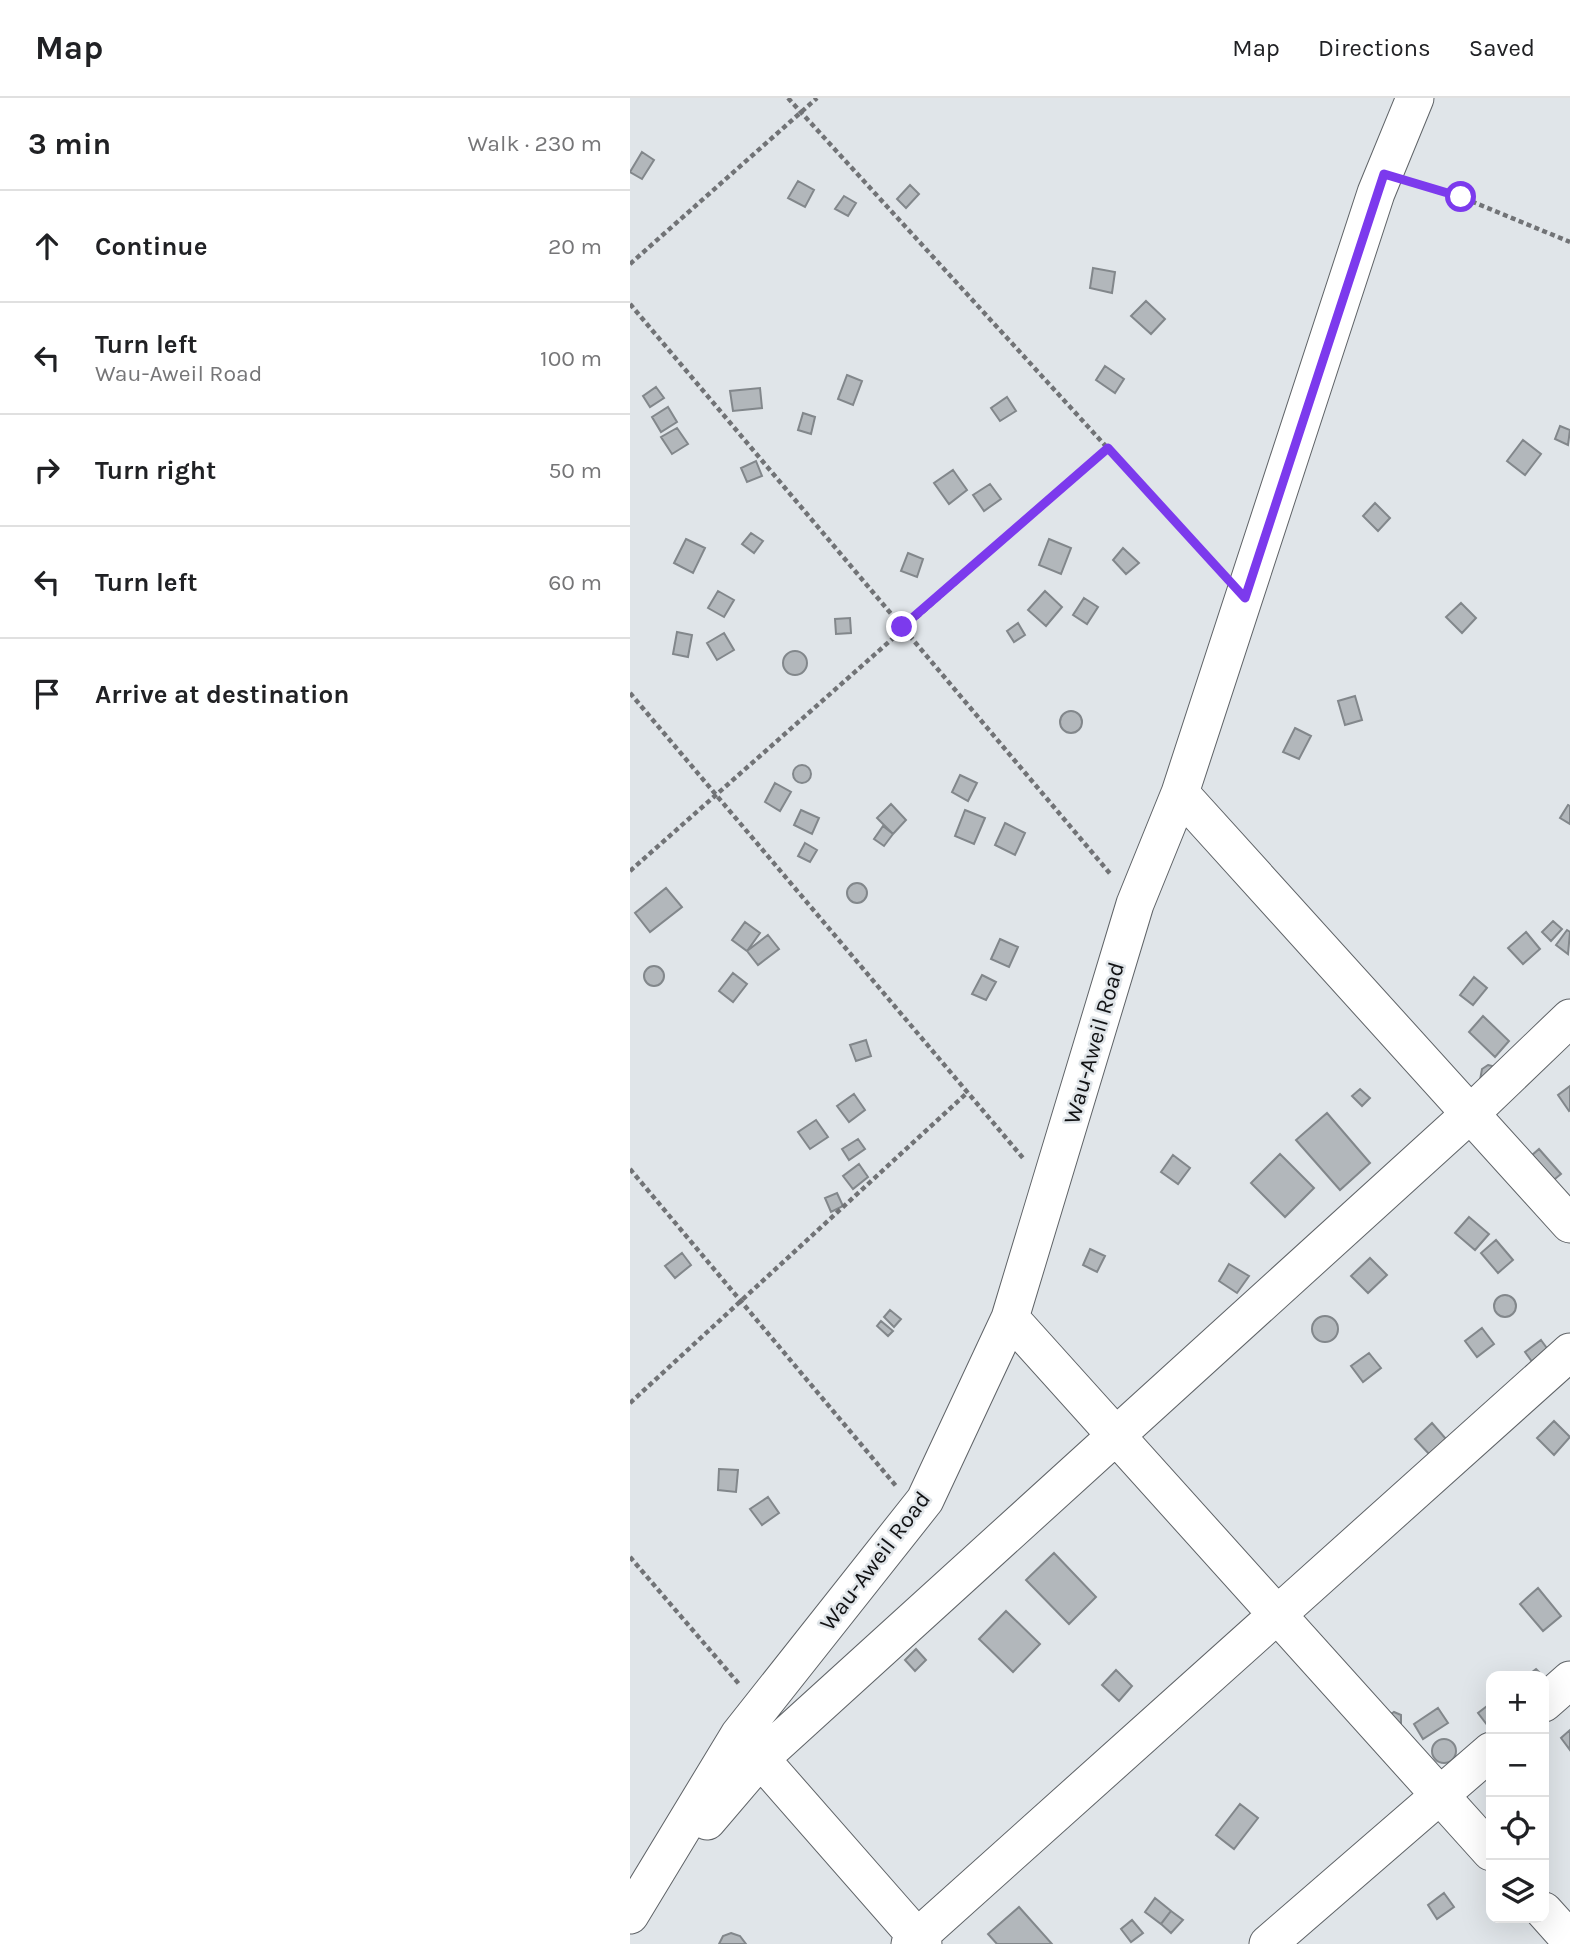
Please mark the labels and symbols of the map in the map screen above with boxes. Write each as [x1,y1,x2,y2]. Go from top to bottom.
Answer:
route start [1445,181,1476,212]
route end [886,611,917,642]
street label: Wau-Aweil Road [1058,959,1130,1127]
street label: Wau-Aweil Road [814,1486,936,1636]

